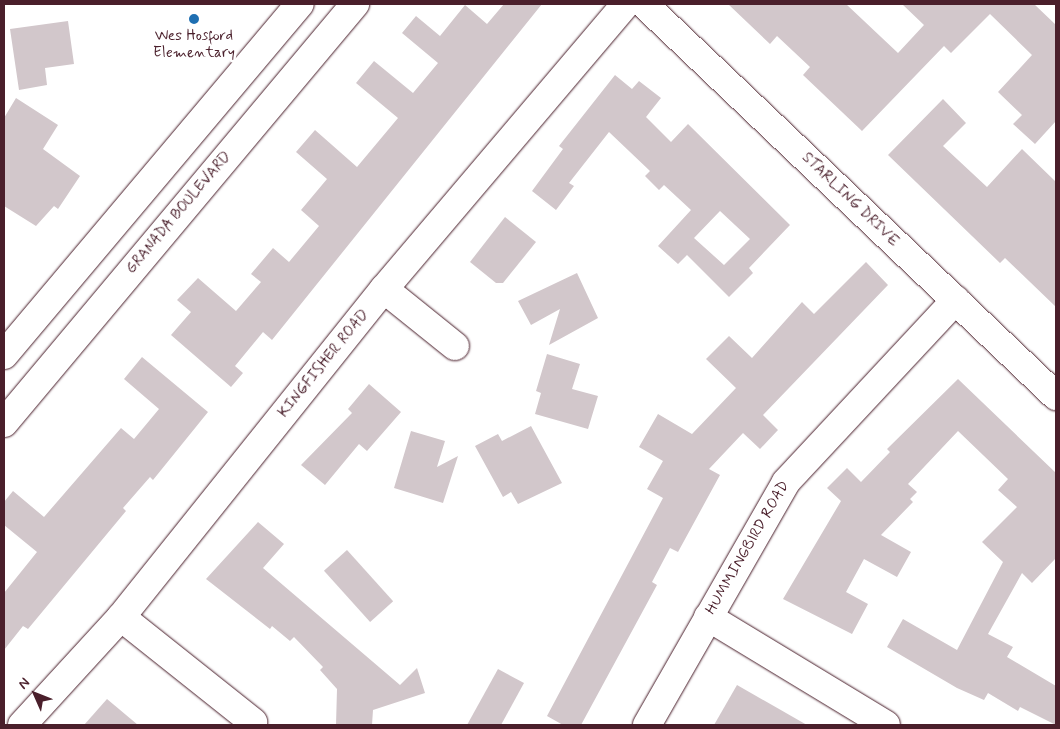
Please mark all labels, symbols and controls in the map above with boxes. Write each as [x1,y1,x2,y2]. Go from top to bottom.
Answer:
marker: Wes Hosford Elementary [188,13,200,25]
place label: Wes Hosford Elementary [153,27,235,62]
street label: GRANADA BOULEVARD [123,148,235,278]
street label: STARLING DRIVE [798,149,902,251]
street label: KINGFISHER ROAD [275,307,373,421]
street label: HUMMINGBIRD ROAD [703,479,793,617]
north arrow [10,669,60,719]
text: N [14,674,34,693]

